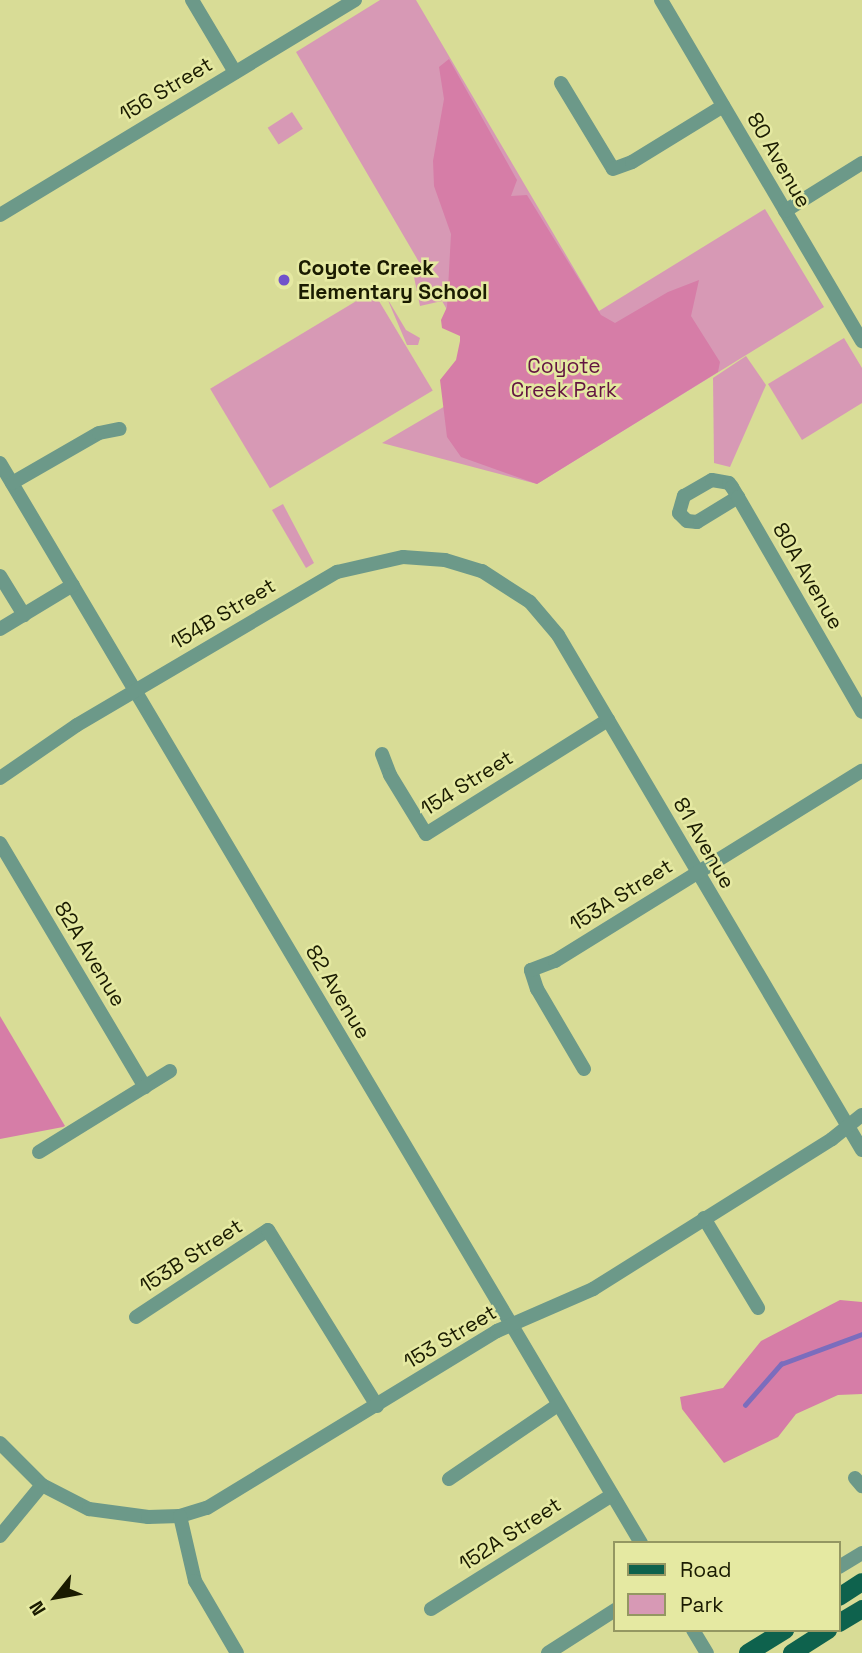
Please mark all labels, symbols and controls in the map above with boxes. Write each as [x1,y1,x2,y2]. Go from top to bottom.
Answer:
street label: 156 Street [115,51,217,127]
street label: 80 Avenue [742,108,816,212]
place label: Coyote Creek Elementary School [298,255,488,305]
marker: Coyote Creek Elementary School [276,272,292,288]
park label: Coyote Creek Park [511,353,617,403]
street label: 80A Avenue [767,518,849,634]
street label: 154B Street [166,573,280,655]
street label: 154 Street [416,745,518,821]
street label: 81 Avenue [668,793,740,893]
street label: 153A Street [565,853,677,937]
street label: 82A Avenue [49,897,131,1011]
street label: 82 Avenue [300,940,376,1044]
street label: 153B Street [135,1213,247,1299]
street label: 153 Street [399,1300,501,1374]
street label: 152A Street [454,1492,566,1576]
legend [614,1541,841,1632]
text: Road [680,1556,732,1583]
north arrow [21,1562,91,1632]
text: Park [680,1591,724,1618]
text: N [24,1596,52,1620]

